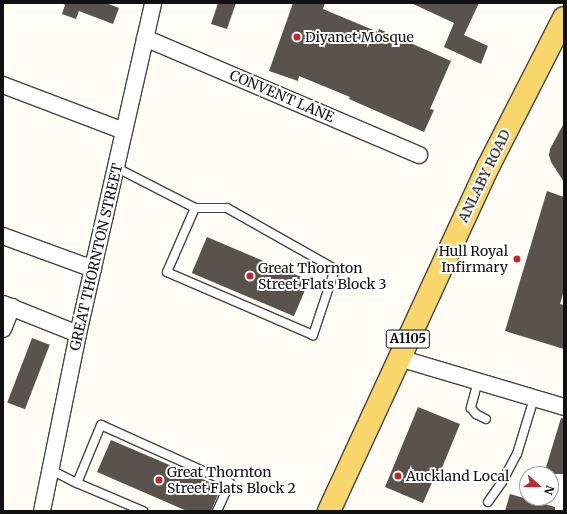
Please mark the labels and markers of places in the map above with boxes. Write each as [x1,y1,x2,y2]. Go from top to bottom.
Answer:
place label: Diyanet Mosque [305,29,414,45]
marker: Diyanet Mosque [292,32,302,42]
place label: Hull Royal Infirmary [439,243,508,276]
marker: Hull Royal Infirmary [511,253,523,265]
place label: Great Thornton Street Flats Block 3 [258,260,387,292]
marker: Great Thornton Street Flats Block 3 [245,271,255,281]
place label: Great Thornton Street Flats Block 2 [167,464,296,496]
place label: Auckland Local [406,468,509,484]
marker: Auckland Local [393,471,403,481]
marker: Great Thornton Street Flats Block 2 [154,475,164,485]

